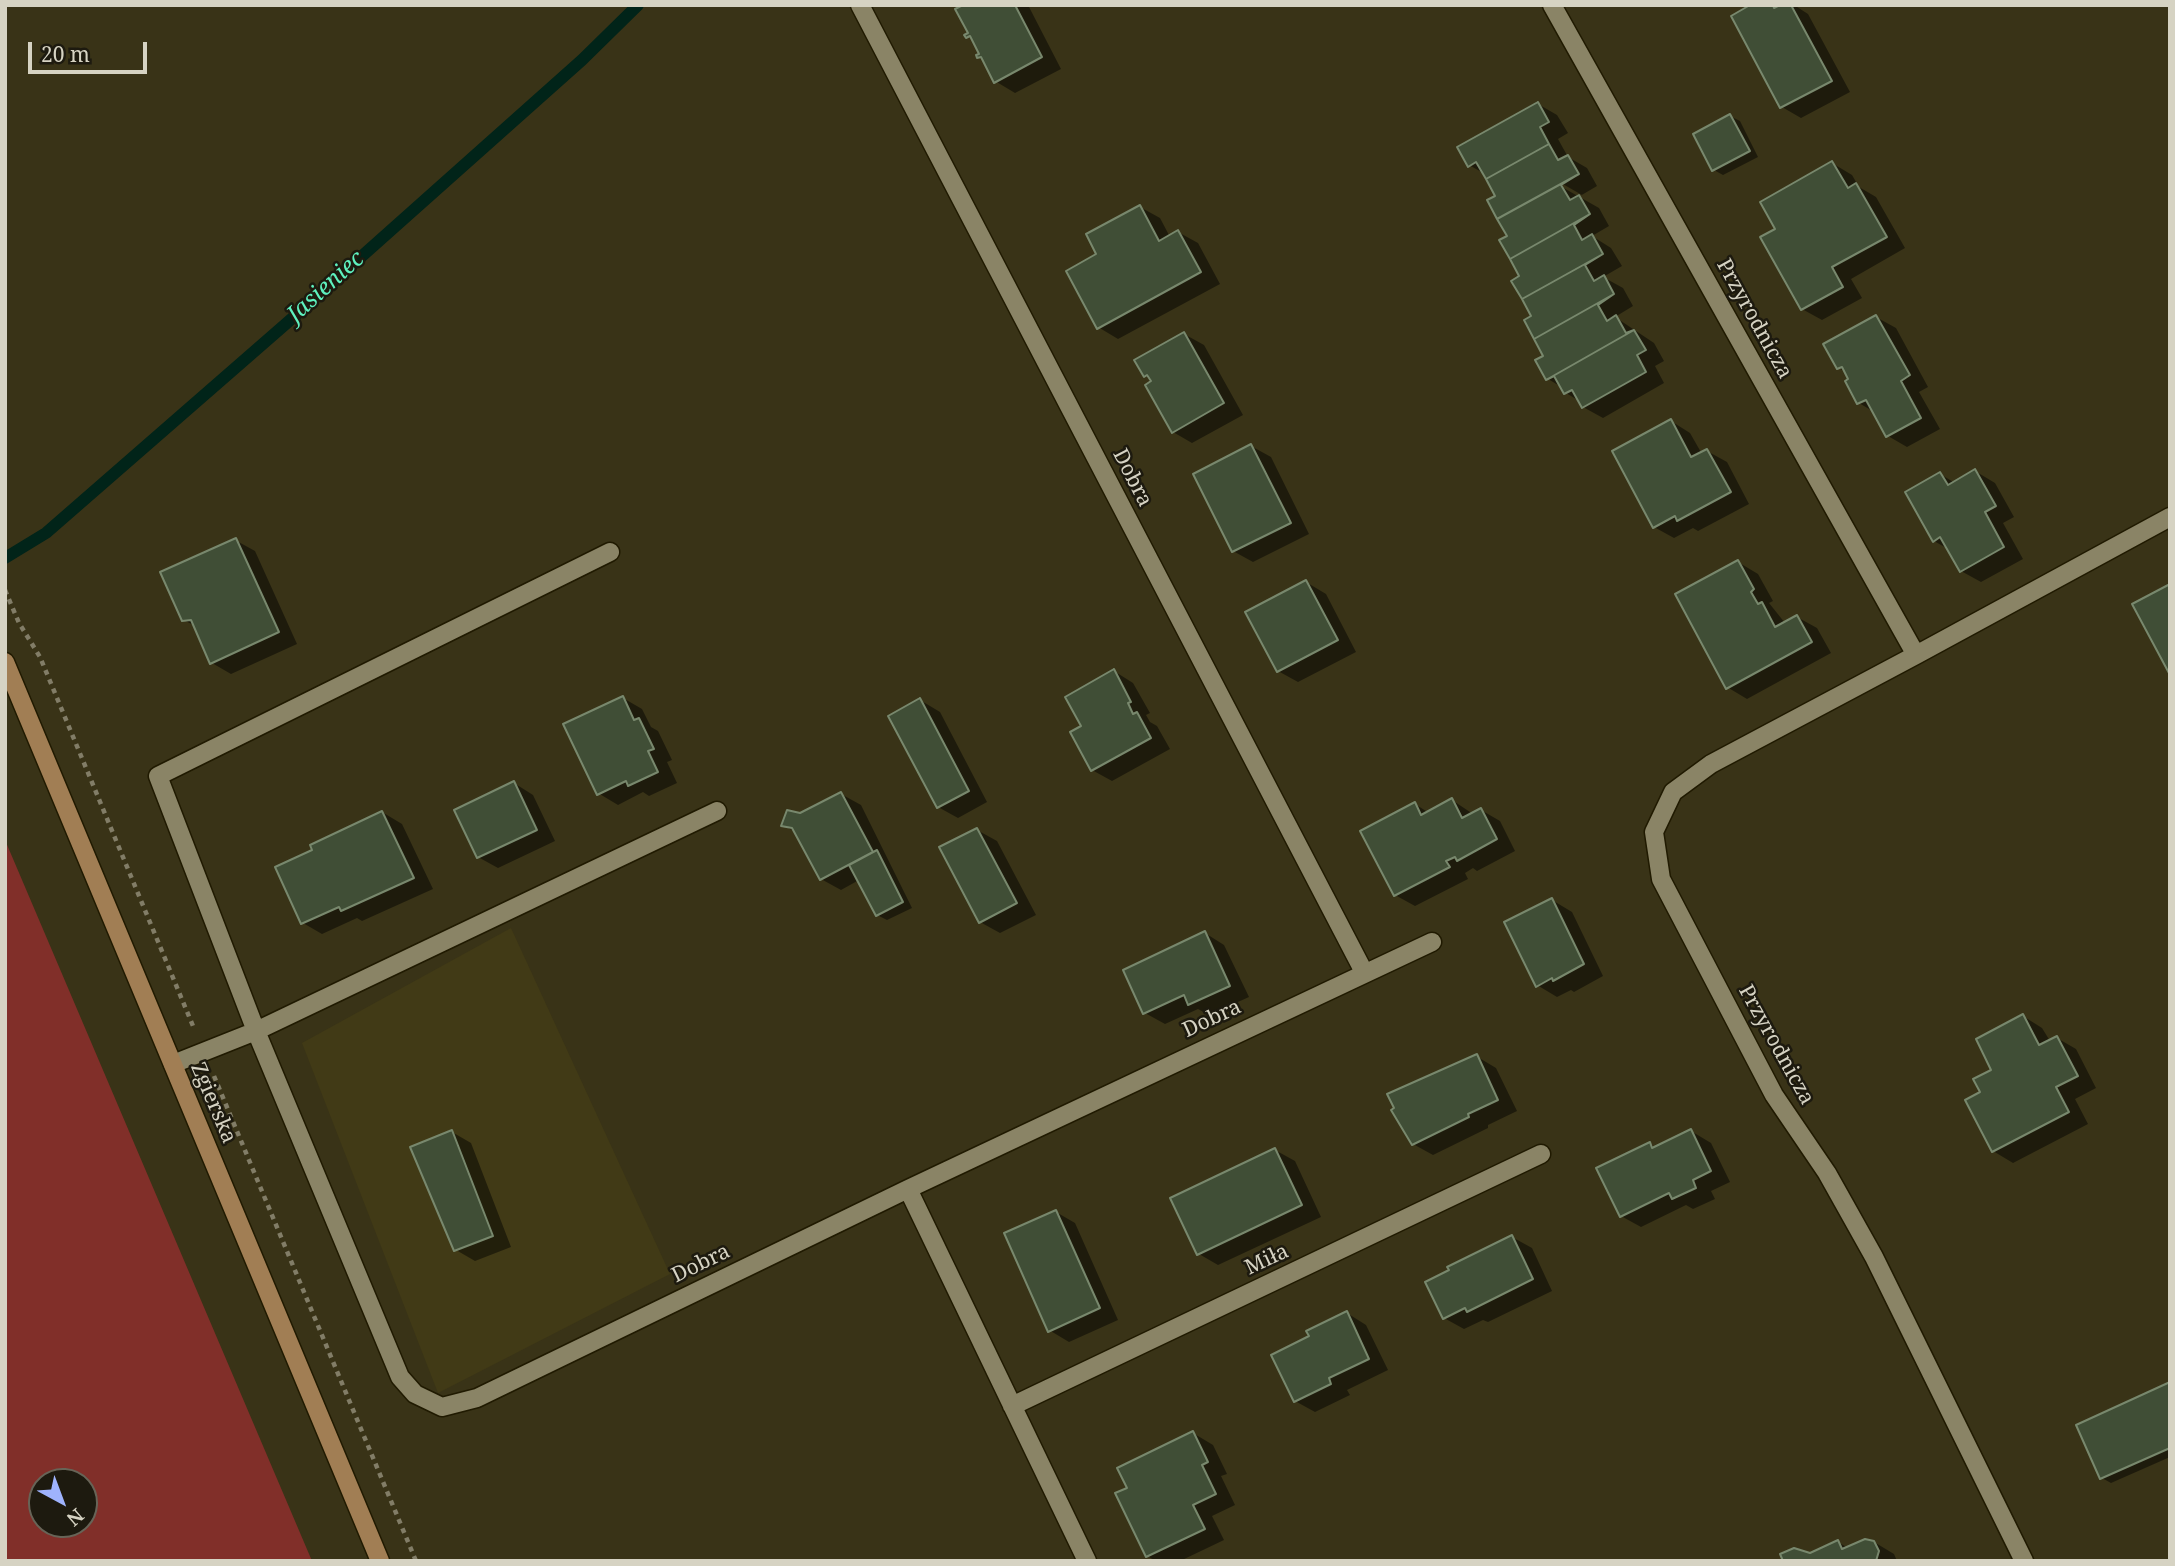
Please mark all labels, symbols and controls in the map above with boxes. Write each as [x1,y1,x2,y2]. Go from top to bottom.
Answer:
scale bar [32,28,150,72]
text: 20 m [41,40,90,68]
water label: Jasieniec [282,245,370,329]
street label: Przyrodnicza [1711,255,1797,383]
street label: Dobra [1107,445,1157,511]
street label: Przyrodnicza [1733,981,1819,1109]
street label: Dobra [1179,995,1245,1043]
street label: Zgierska [185,1059,241,1147]
street label: Dobra [668,1239,734,1289]
street label: Miła [1241,1239,1293,1281]
north arrow [28,1468,98,1538]
text: N [61,1503,90,1532]

